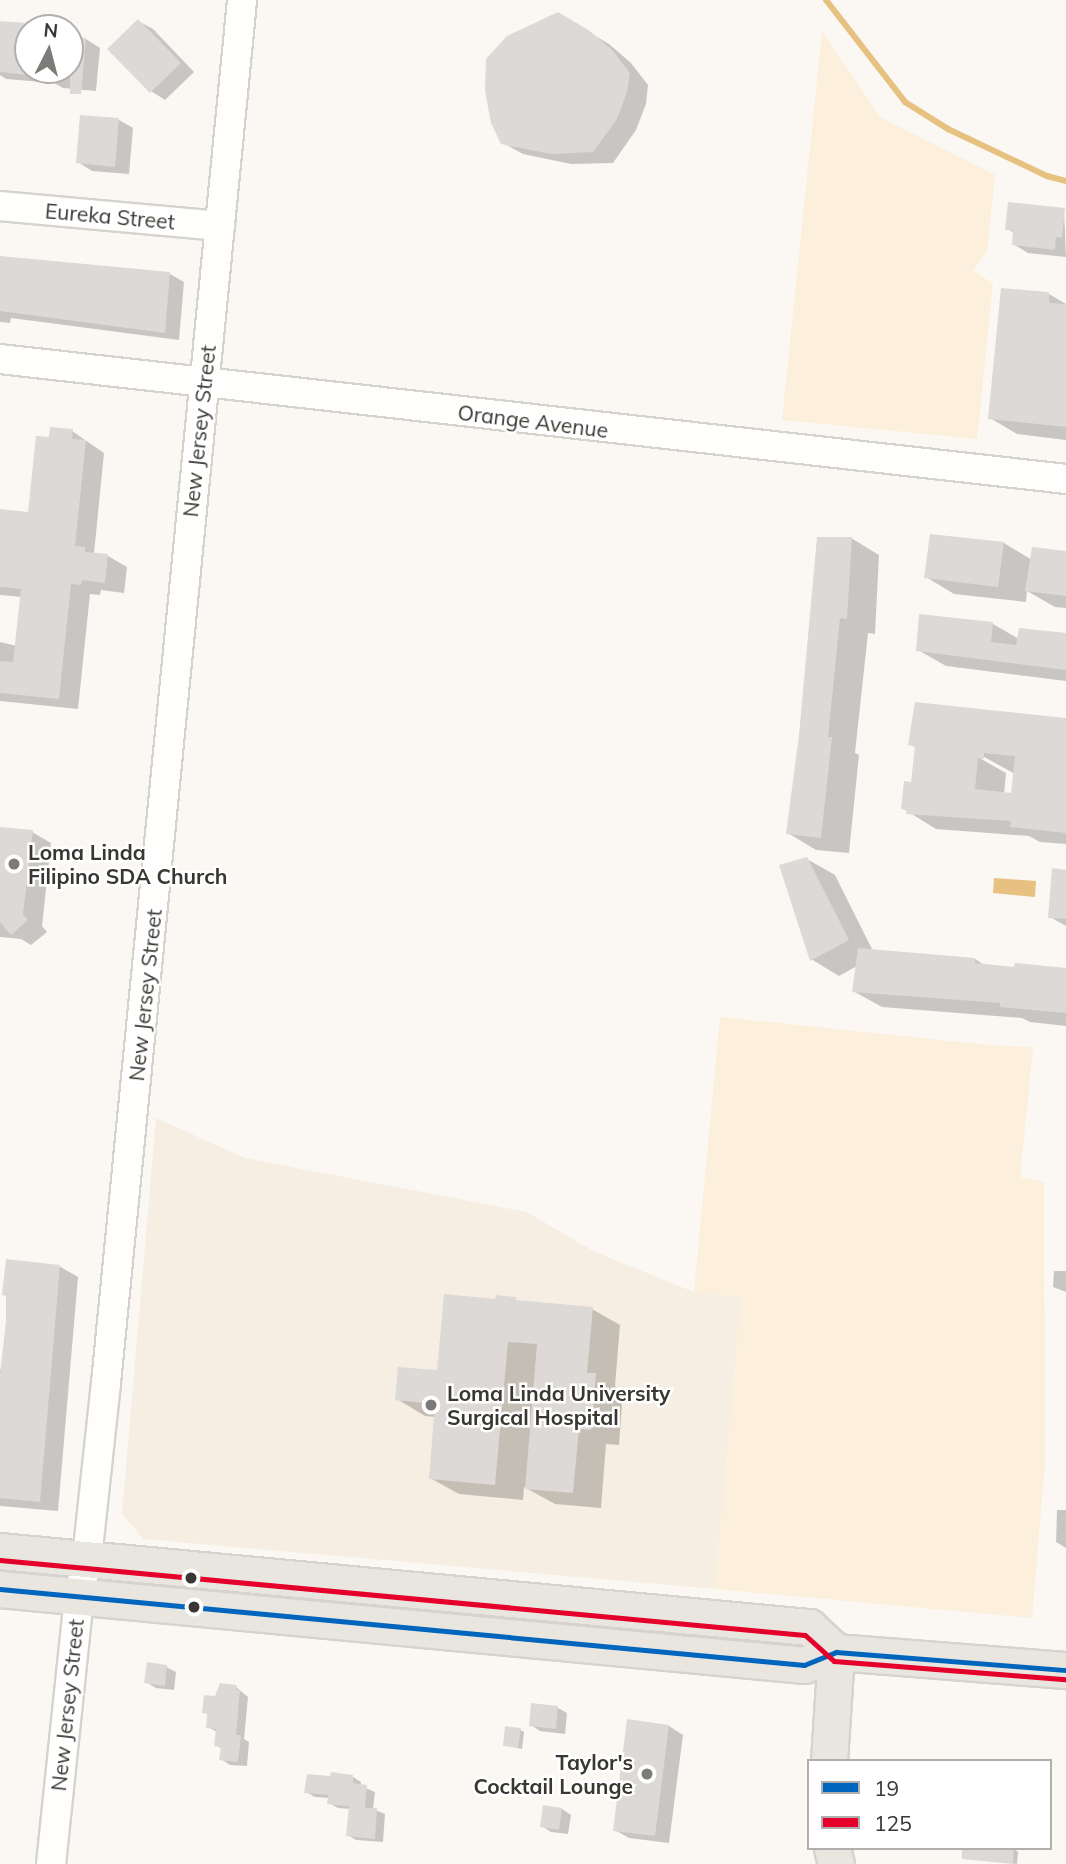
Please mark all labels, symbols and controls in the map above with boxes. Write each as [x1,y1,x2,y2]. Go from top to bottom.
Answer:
north arrow [14,14,84,84]
text: N [43,17,59,43]
street label: Eureka Street [44,198,176,234]
street label: New Jersey Street [177,344,221,518]
street label: Orange Avenue [456,399,610,443]
place label: Loma Linda Filipino SDA Church [28,839,227,889]
marker: Loma Linda Filipino SDA Church [6,856,22,872]
street label: New Jersey Street [123,908,167,1082]
place label: Loma Linda University Surgical Hospital [447,1380,671,1430]
marker: Loma Linda University Surgical Hospital [421,1395,441,1415]
unlabelled marker [184,1571,198,1585]
unlabelled marker [187,1600,201,1614]
street label: New Jersey Street [45,1618,89,1792]
place label: Taylor's Cocktail Lounge [474,1749,633,1799]
legend [807,1759,1052,1850]
marker: Taylor's Cocktail Lounge [639,1766,655,1782]
text: 19 [874,1775,899,1801]
text: 125 [874,1810,912,1836]

